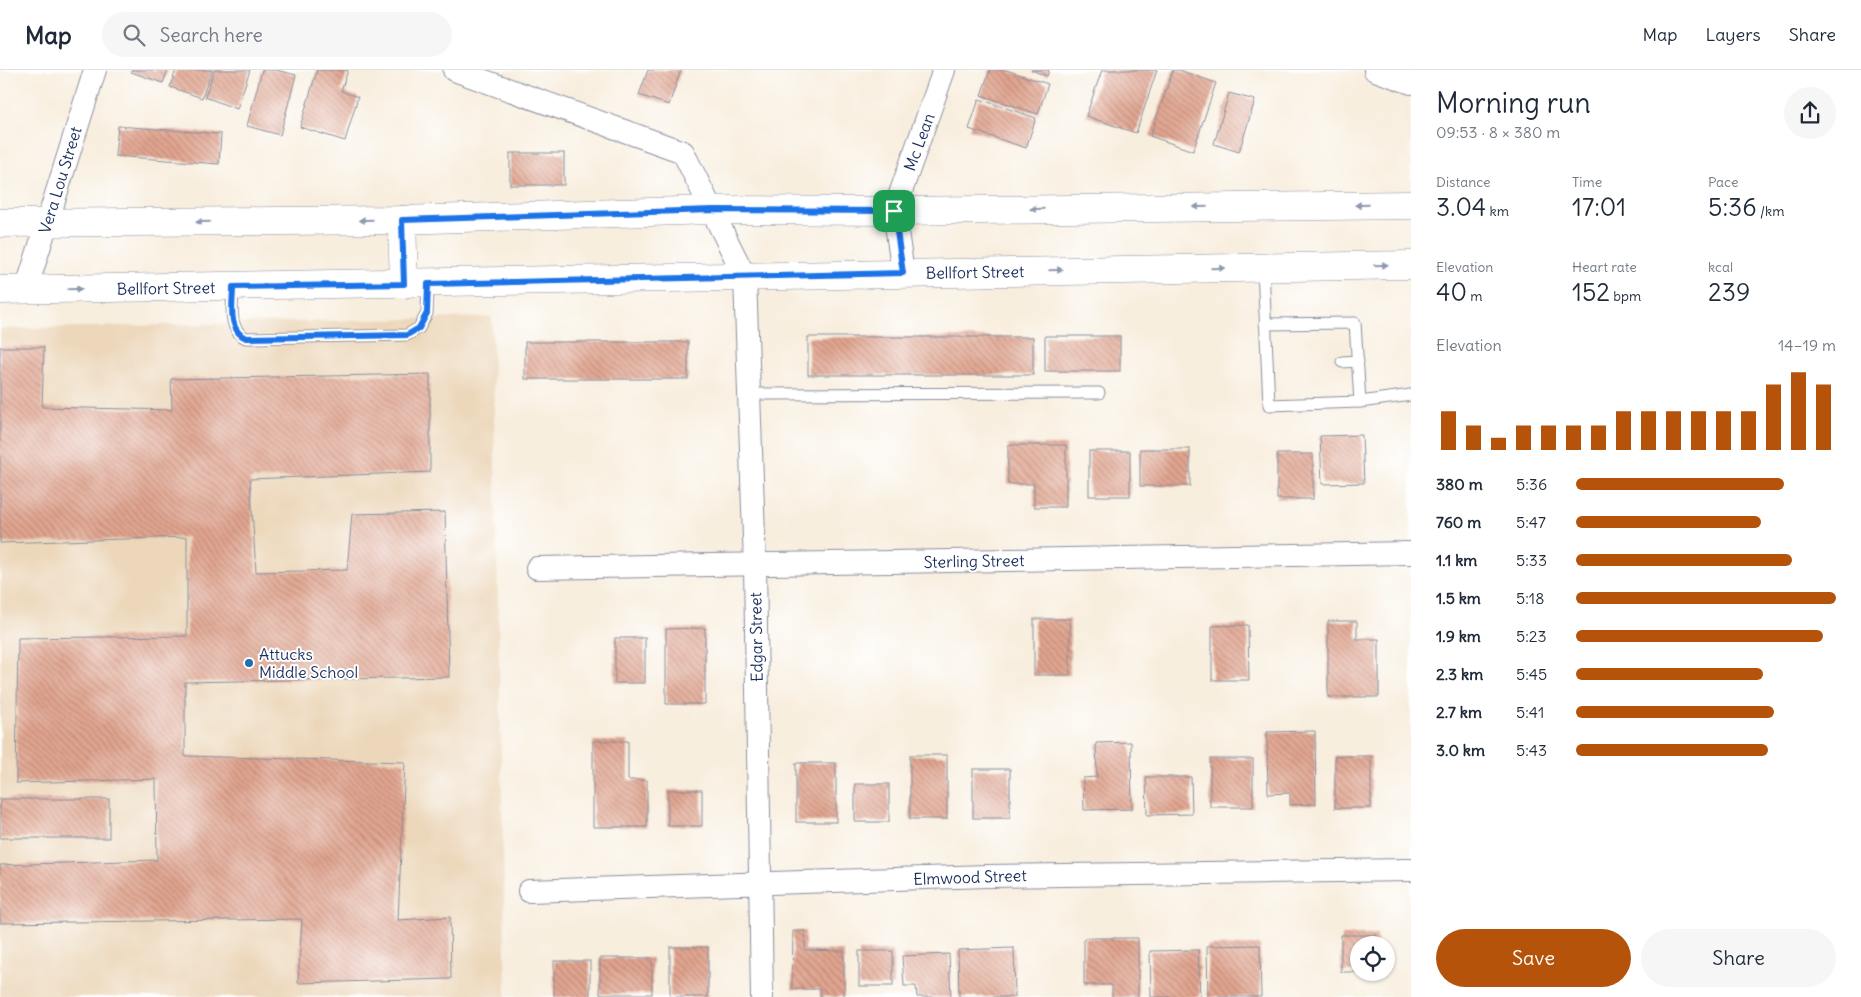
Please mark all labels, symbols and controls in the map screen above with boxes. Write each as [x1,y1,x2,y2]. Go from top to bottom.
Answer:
search box [102,12,452,57]
text: Map [25,20,72,50]
icon: search [120,21,148,49]
text: Search here [160,23,263,47]
text: Map [1642,23,1677,46]
text: Layers [1705,23,1761,46]
text: Share [1789,23,1836,46]
text: Morning run [1436,85,1591,121]
button: share [1784,87,1836,139]
street label: Mc Lean [899,110,939,174]
text: 09:53 · 8 × 380 m [1436,122,1560,142]
street label: Vera Lou Street [34,124,86,236]
text: Distance [1436,173,1491,191]
text: Time [1572,173,1602,191]
text: Pace [1708,173,1738,191]
pin [873,190,915,232]
text: 3.04 [1436,191,1486,223]
text: 17:01 [1572,191,1626,223]
text: 5:36 [1708,191,1757,223]
icon: arrive [880,197,908,225]
one-way arrow [1354,201,1370,209]
text: km [1486,202,1509,220]
text: /km [1757,202,1785,220]
one-way arrow [1192,203,1208,211]
one-way arrow [1029,205,1045,213]
one-way arrow [358,216,374,224]
one-way arrow [195,218,211,226]
text: Elevation [1436,258,1493,276]
text: Heart rate [1572,258,1637,276]
text: kcal [1708,258,1733,276]
street label: Bellfort Street [925,261,1025,283]
one-way arrow [1373,261,1389,269]
one-way arrow [1210,263,1226,271]
one-way arrow [1048,266,1064,274]
text: 40 [1436,276,1467,308]
text: 152 [1572,276,1610,308]
text: 239 [1708,276,1750,308]
street label: Bellfort Street [116,277,216,299]
one-way arrow [67,285,83,293]
text: m [1467,287,1483,305]
text: bpm [1610,287,1641,305]
text: Elevation [1436,335,1502,355]
text: 14–19 m [1778,335,1836,355]
text: 380 m [1436,474,1483,494]
text: 5:36 [1516,474,1547,494]
text: 760 m [1436,512,1481,532]
text: 5:47 [1516,512,1546,532]
street label: Sterling Street [923,550,1025,572]
text: 1.1 km [1436,550,1477,570]
text: 5:33 [1516,550,1547,570]
text: 1.5 km [1436,588,1481,608]
text: 5:18 [1516,588,1544,608]
street label: Edgar Street [745,591,767,682]
text: 1.9 km [1436,626,1481,646]
text: 5:23 [1516,626,1547,646]
place label: Attucks Middle School [259,644,358,682]
marker: Attucks Middle School [243,657,255,669]
text: 2.3 km [1436,664,1483,684]
text: 5:45 [1516,664,1547,684]
text: 2.7 km [1436,702,1482,722]
text: 5:41 [1516,702,1544,722]
text: 3.0 km [1436,740,1485,760]
text: 5:43 [1516,740,1547,760]
street label: Elmwood Street [913,865,1028,889]
button: Save [1436,929,1631,987]
button: Share [1641,929,1836,987]
map controls [1350,936,1395,981]
button: locate [1350,936,1395,981]

